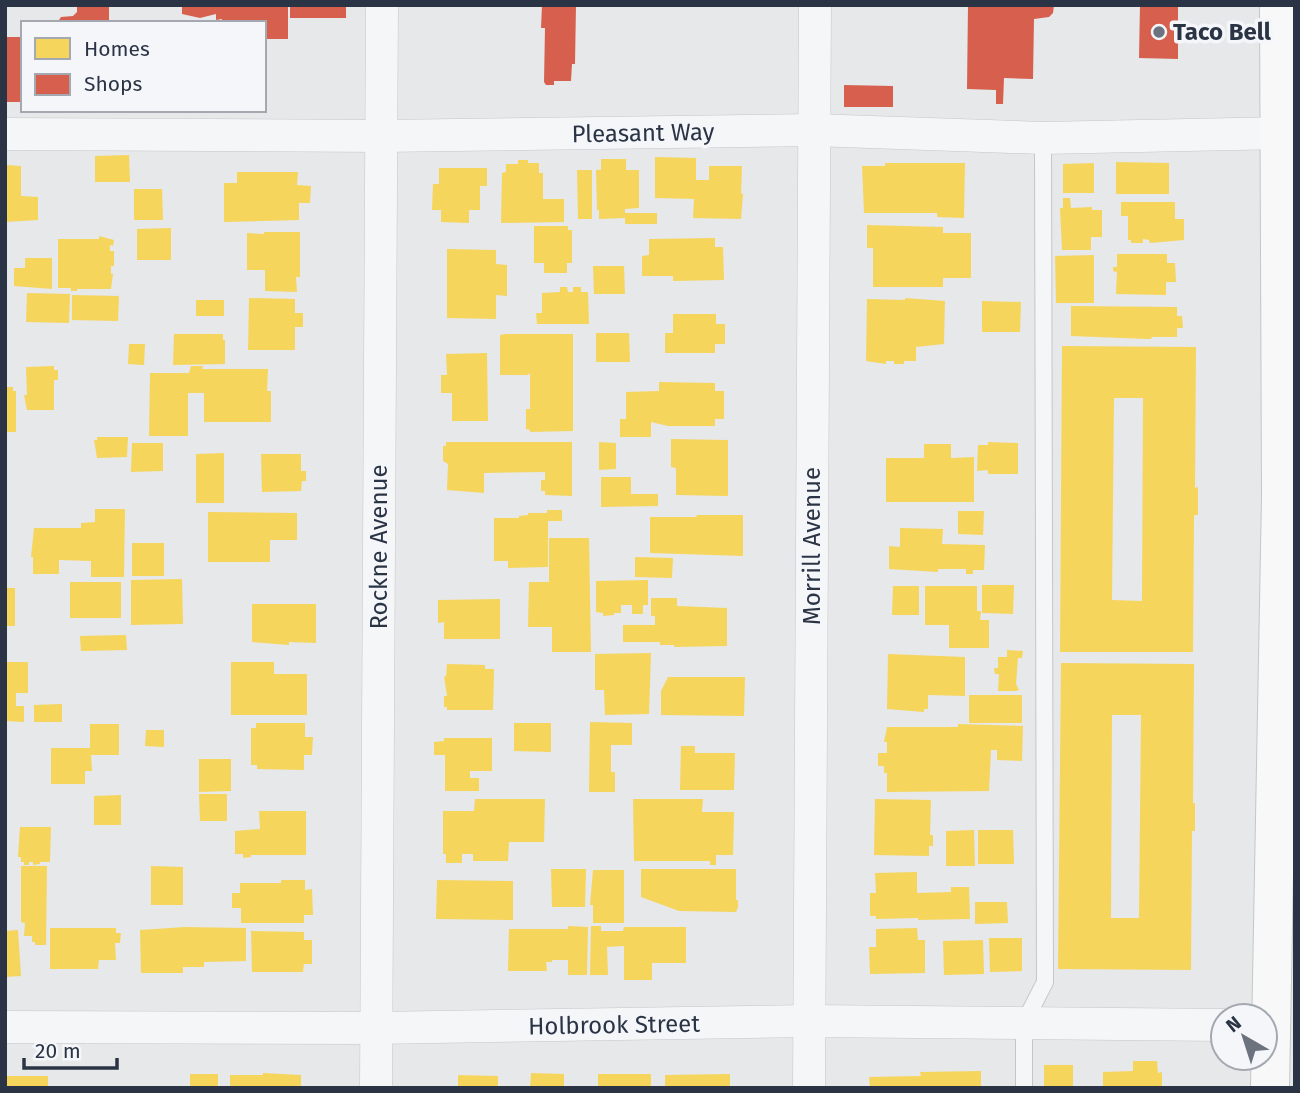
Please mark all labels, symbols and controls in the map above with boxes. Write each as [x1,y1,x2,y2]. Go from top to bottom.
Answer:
place label: Taco Bell [1173,18,1272,46]
legend [21,21,266,112]
marker: Taco Bell [1151,24,1167,40]
text: Homes [84,36,150,62]
text: Shops [84,71,142,97]
street label: Pleasant Way [571,118,715,148]
street label: Rockne Avenue [365,464,393,630]
street label: Morrill Avenue [798,467,826,625]
north arrow [1209,1002,1279,1072]
street label: Holbrook Street [528,1009,701,1040]
text: N [1221,1011,1246,1037]
scale bar [24,1026,117,1070]
text: 20 m [35,1038,81,1064]

